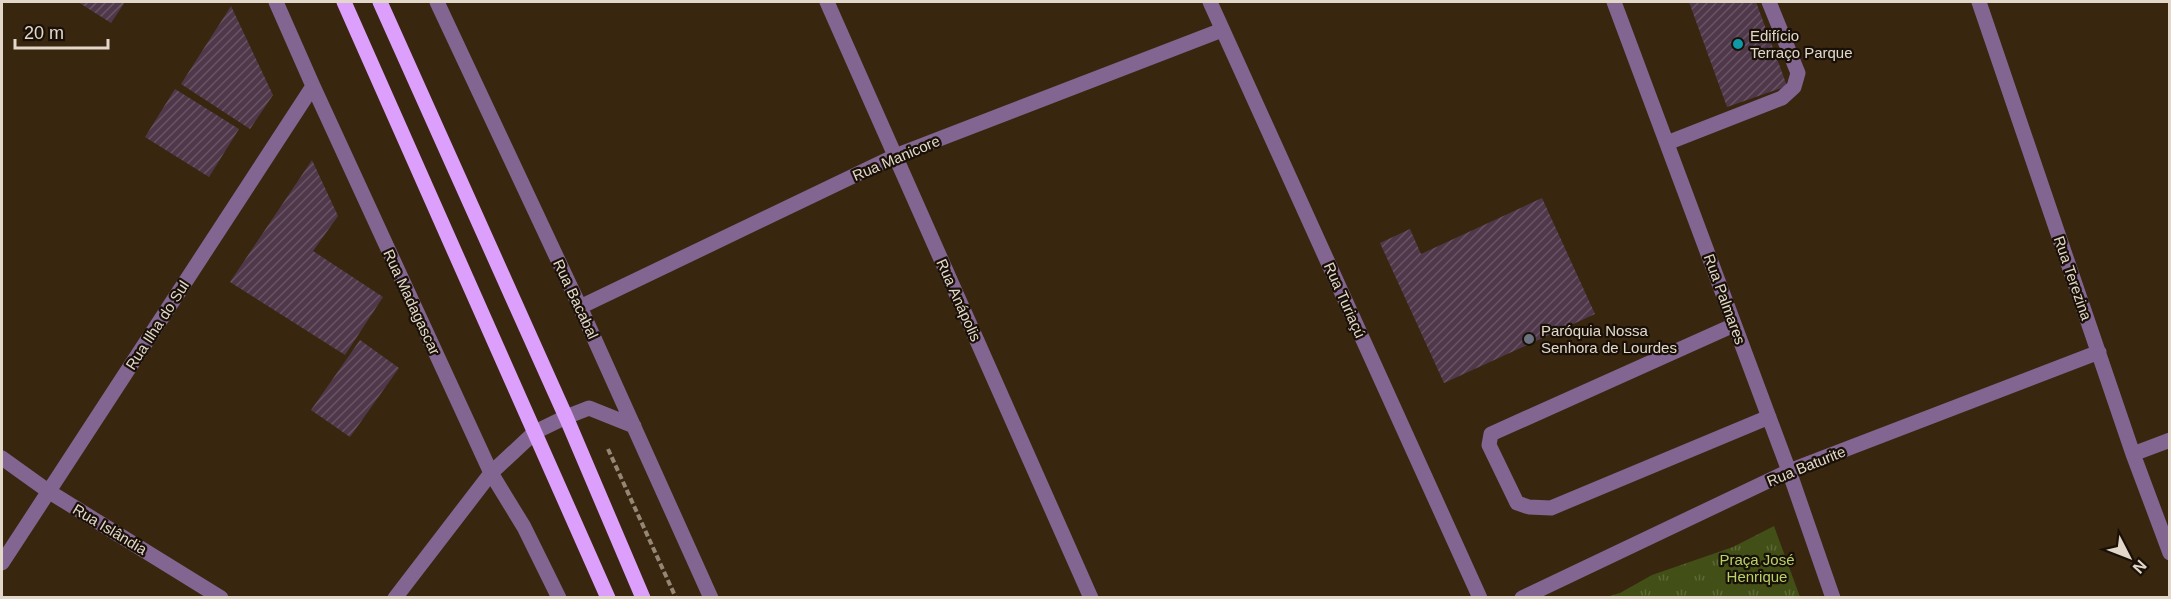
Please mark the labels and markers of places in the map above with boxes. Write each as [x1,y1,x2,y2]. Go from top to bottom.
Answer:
place label: Edifício Terraço Parque [1750,27,1853,61]
marker: Edifício Terraço Parque [1731,37,1745,51]
place label: Paróquia Nossa Senhora de Lourdes [1541,322,1677,356]
marker: Paróquia Nossa Senhora de Lourdes [1522,332,1536,346]

